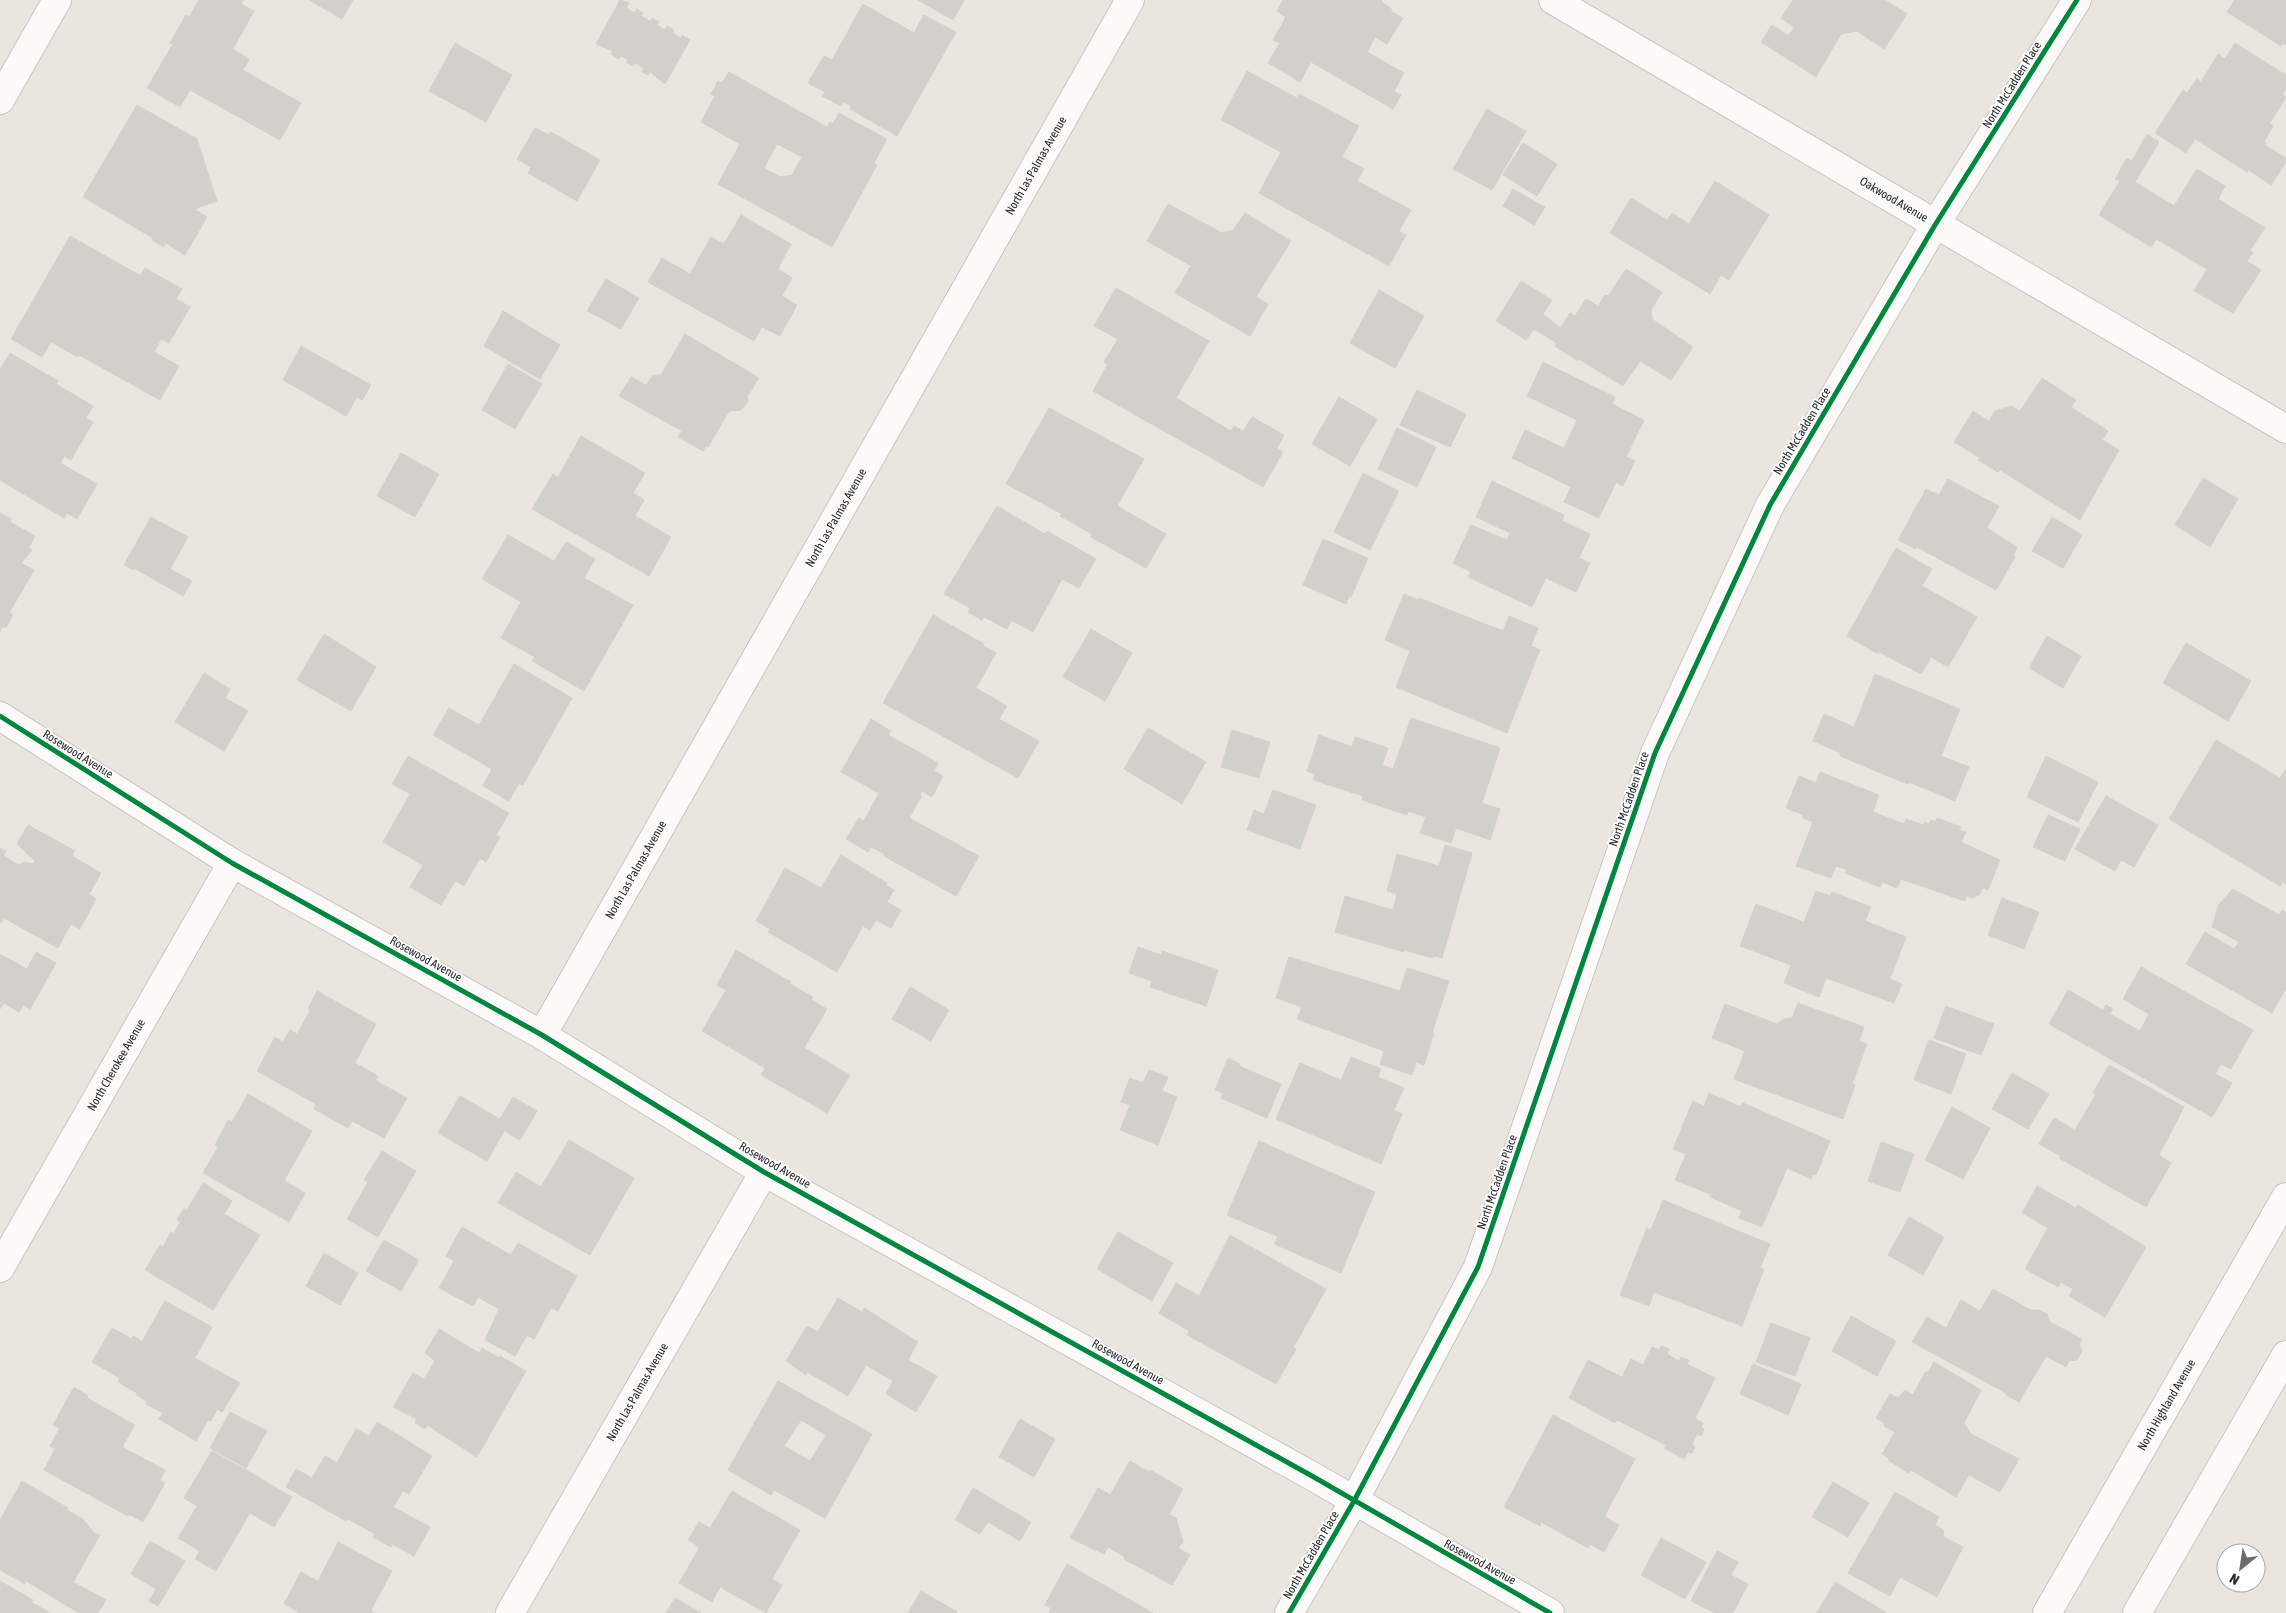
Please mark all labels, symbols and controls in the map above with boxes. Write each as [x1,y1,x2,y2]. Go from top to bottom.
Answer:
street label: North McCadden Place [1980,39,2044,131]
street label: North Las Palmas Avenue [1002,114,1069,217]
street label: Oakwood Avenue [1857,174,1931,225]
street label: North McCadden Place [1770,385,1834,477]
street label: North Las Palmas Avenue [802,466,869,569]
street label: Rosewood Avenue [40,727,116,781]
street label: North McCadden Place [1606,750,1652,848]
street label: North Las Palmas Avenue [602,818,669,922]
street label: Rosewood Avenue [388,933,464,985]
street label: North Cherokee Avenue [84,1016,148,1113]
street label: North McCadden Place [1474,1133,1520,1231]
street label: Rosewood Avenue [737,1139,813,1191]
street label: Rosewood Avenue [1090,1336,1166,1388]
street label: North Las Palmas Avenue [603,1340,671,1444]
street label: North Highland Avenue [2135,1357,2198,1453]
street label: North McCadden Place [1280,1508,1342,1602]
street label: Rosewood Avenue [1442,1536,1518,1588]
north arrow [2216,1543,2266,1593]
text: N [2227,1570,2242,1588]

